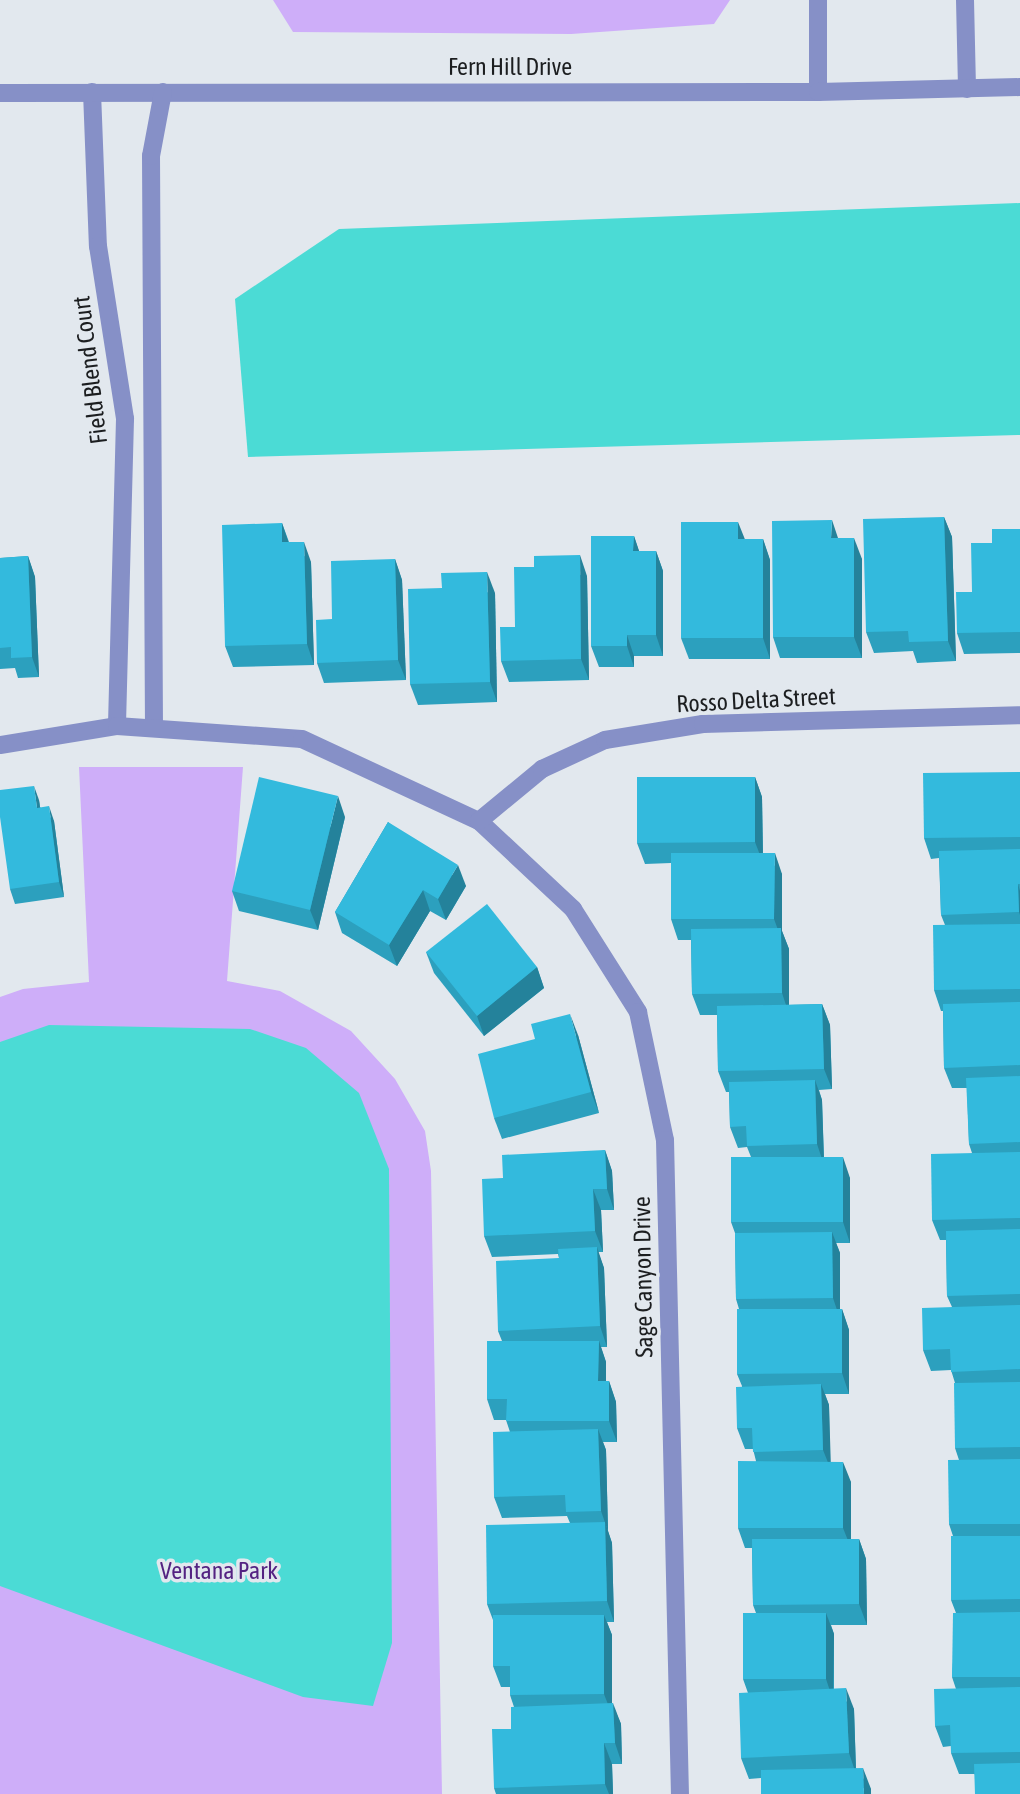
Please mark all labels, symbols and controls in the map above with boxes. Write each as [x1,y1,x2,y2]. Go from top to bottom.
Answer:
street label: Fern Hill Drive [448,53,572,81]
street label: Field Blend Court [67,294,113,446]
street label: Rosso Delta Street [676,681,836,719]
street label: Sage Canyon Drive [627,1196,659,1358]
park label: Ventana Park [160,1557,278,1585]

